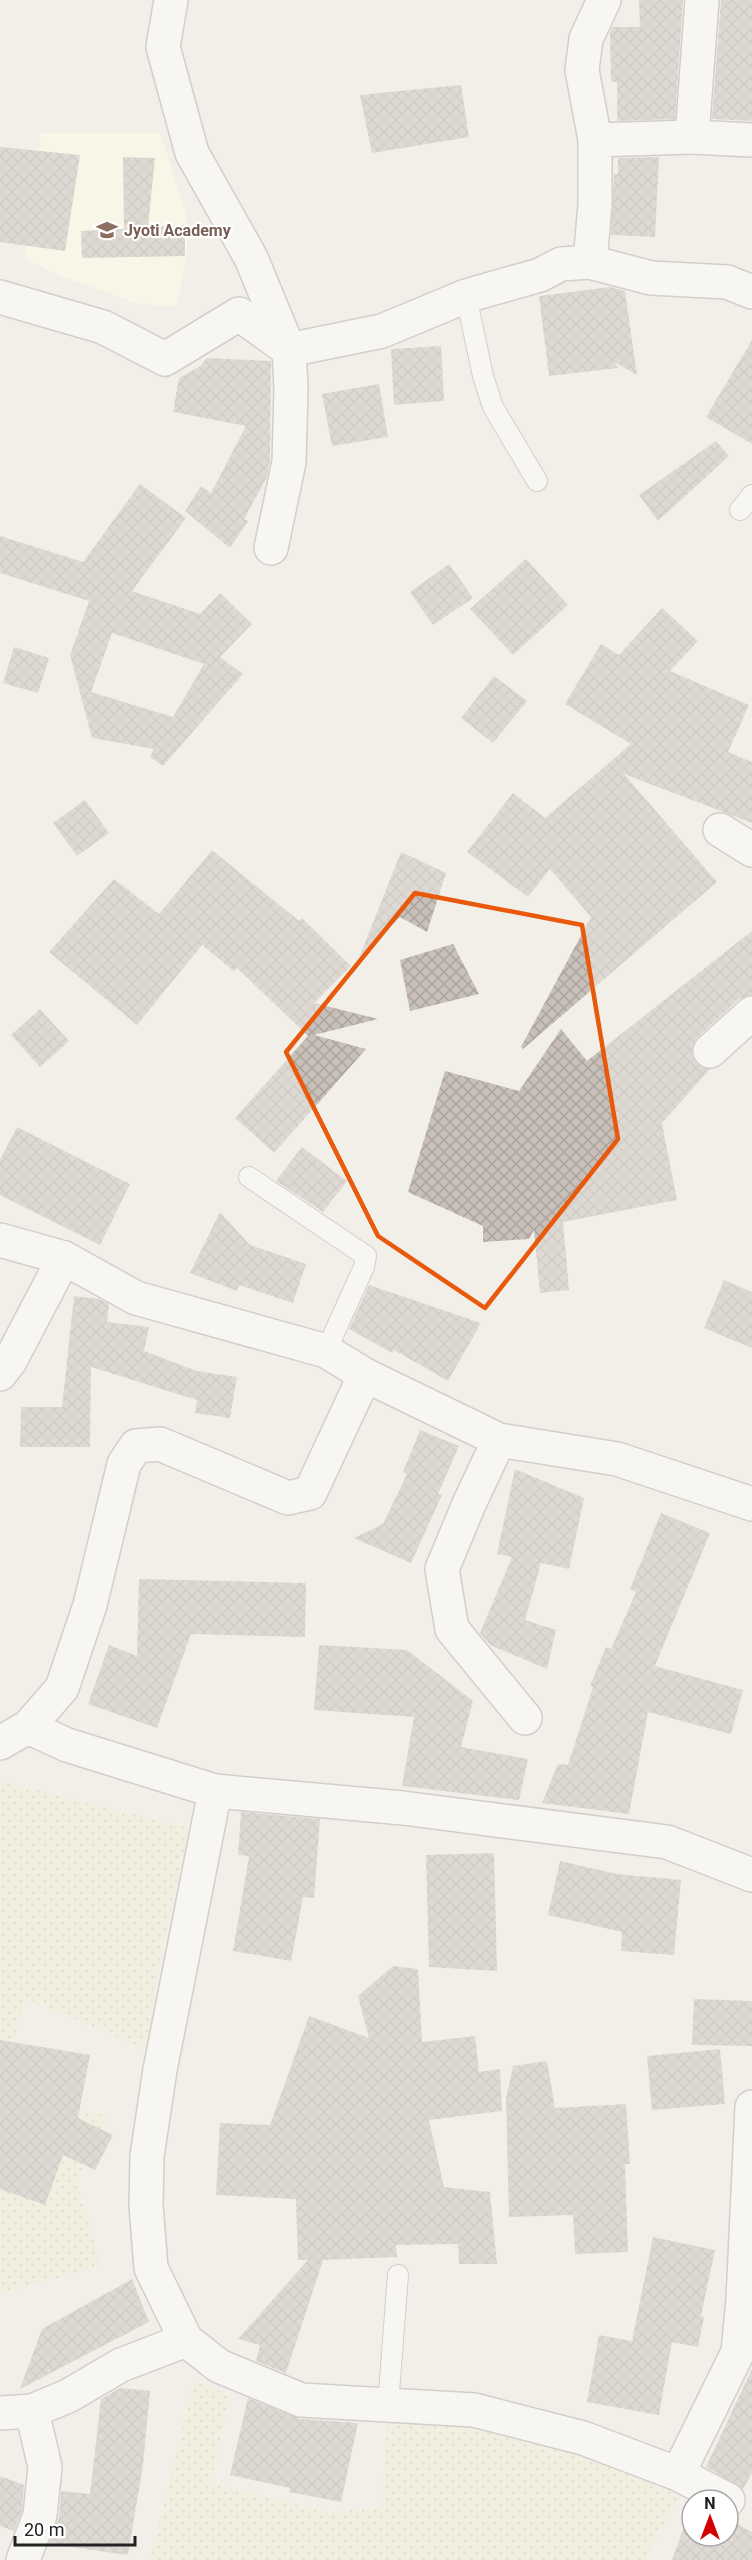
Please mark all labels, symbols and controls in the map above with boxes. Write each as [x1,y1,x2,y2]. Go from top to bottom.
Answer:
school or university icon: Jyoti Academy [95,218,119,242]
place label: Jyoti Academy [124,221,232,240]
north arrow [680,2488,740,2548]
text: N [704,2494,716,2513]
scale bar [15,2509,135,2547]
text: 20 m [24,2519,64,2540]

